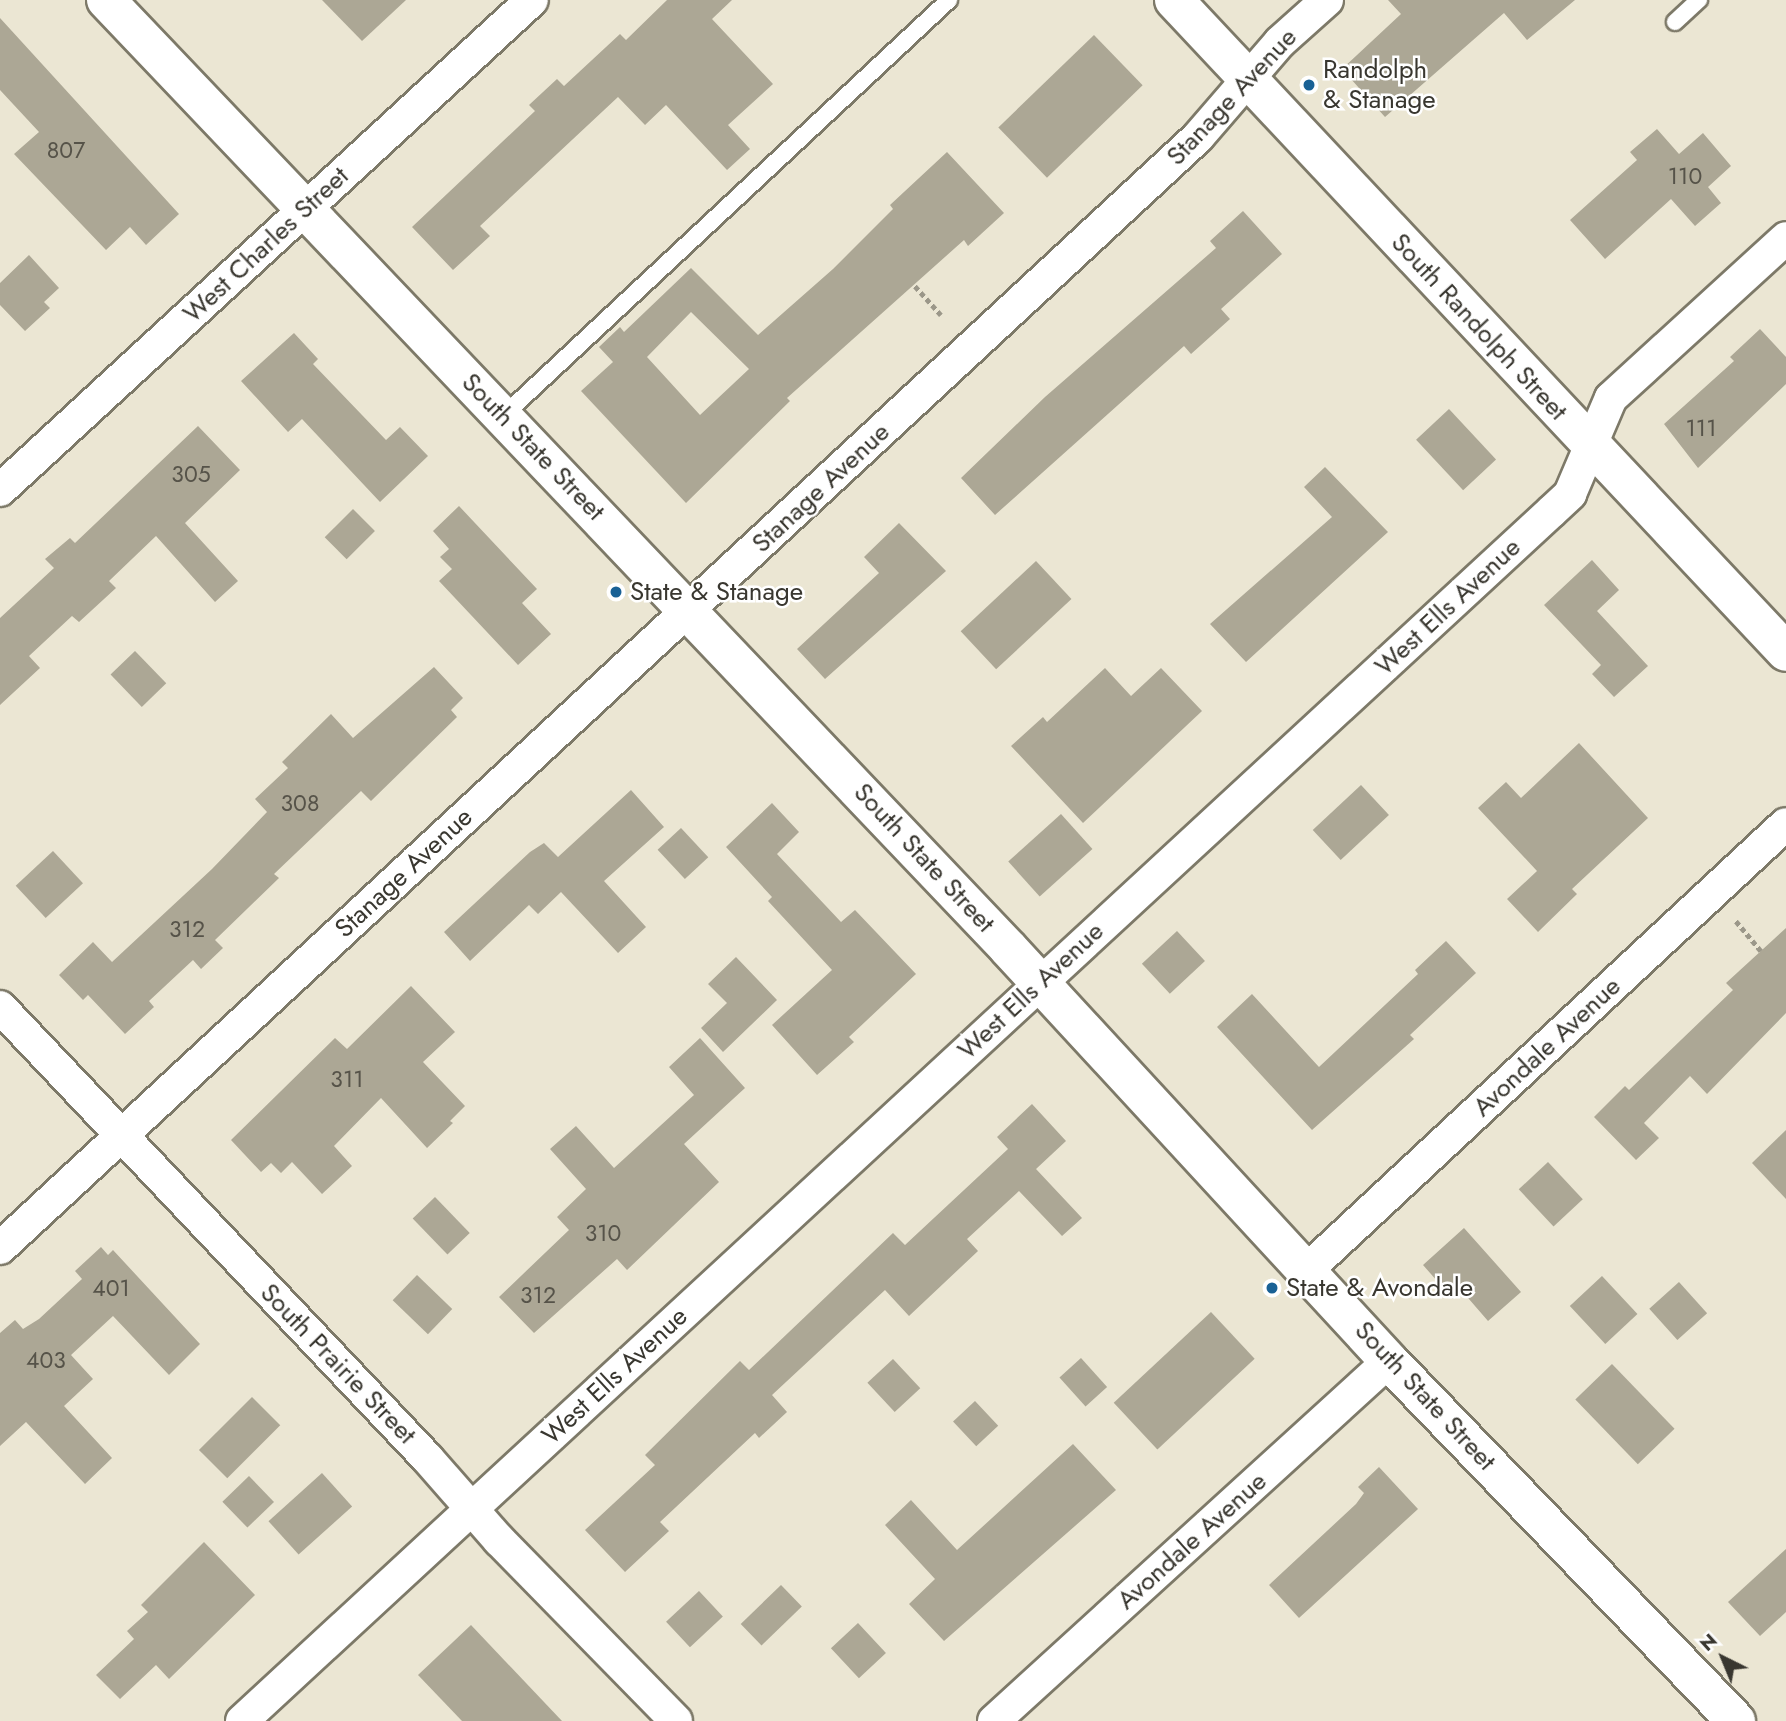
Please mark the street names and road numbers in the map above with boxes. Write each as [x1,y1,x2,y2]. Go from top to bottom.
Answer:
street label: Stanage Avenue [1161,22,1303,172]
street label: West Charles Street [177,161,355,329]
street label: South Randolph Street [1384,227,1574,427]
street label: South State Street [455,367,611,527]
street label: Stanage Avenue [746,417,896,559]
street label: West Ells Avenue [1369,532,1527,682]
street label: South State Street [847,777,1001,939]
street label: Stanage Avenue [329,802,479,944]
street label: West Ells Avenue [952,916,1110,1066]
street label: Avondale Avenue [1467,971,1627,1123]
street label: South Prairie Street [254,1277,422,1451]
street label: West Ells Avenue [536,1301,694,1451]
street label: South State Street [1348,1315,1502,1477]
street label: Avondale Avenue [1111,1466,1273,1616]

